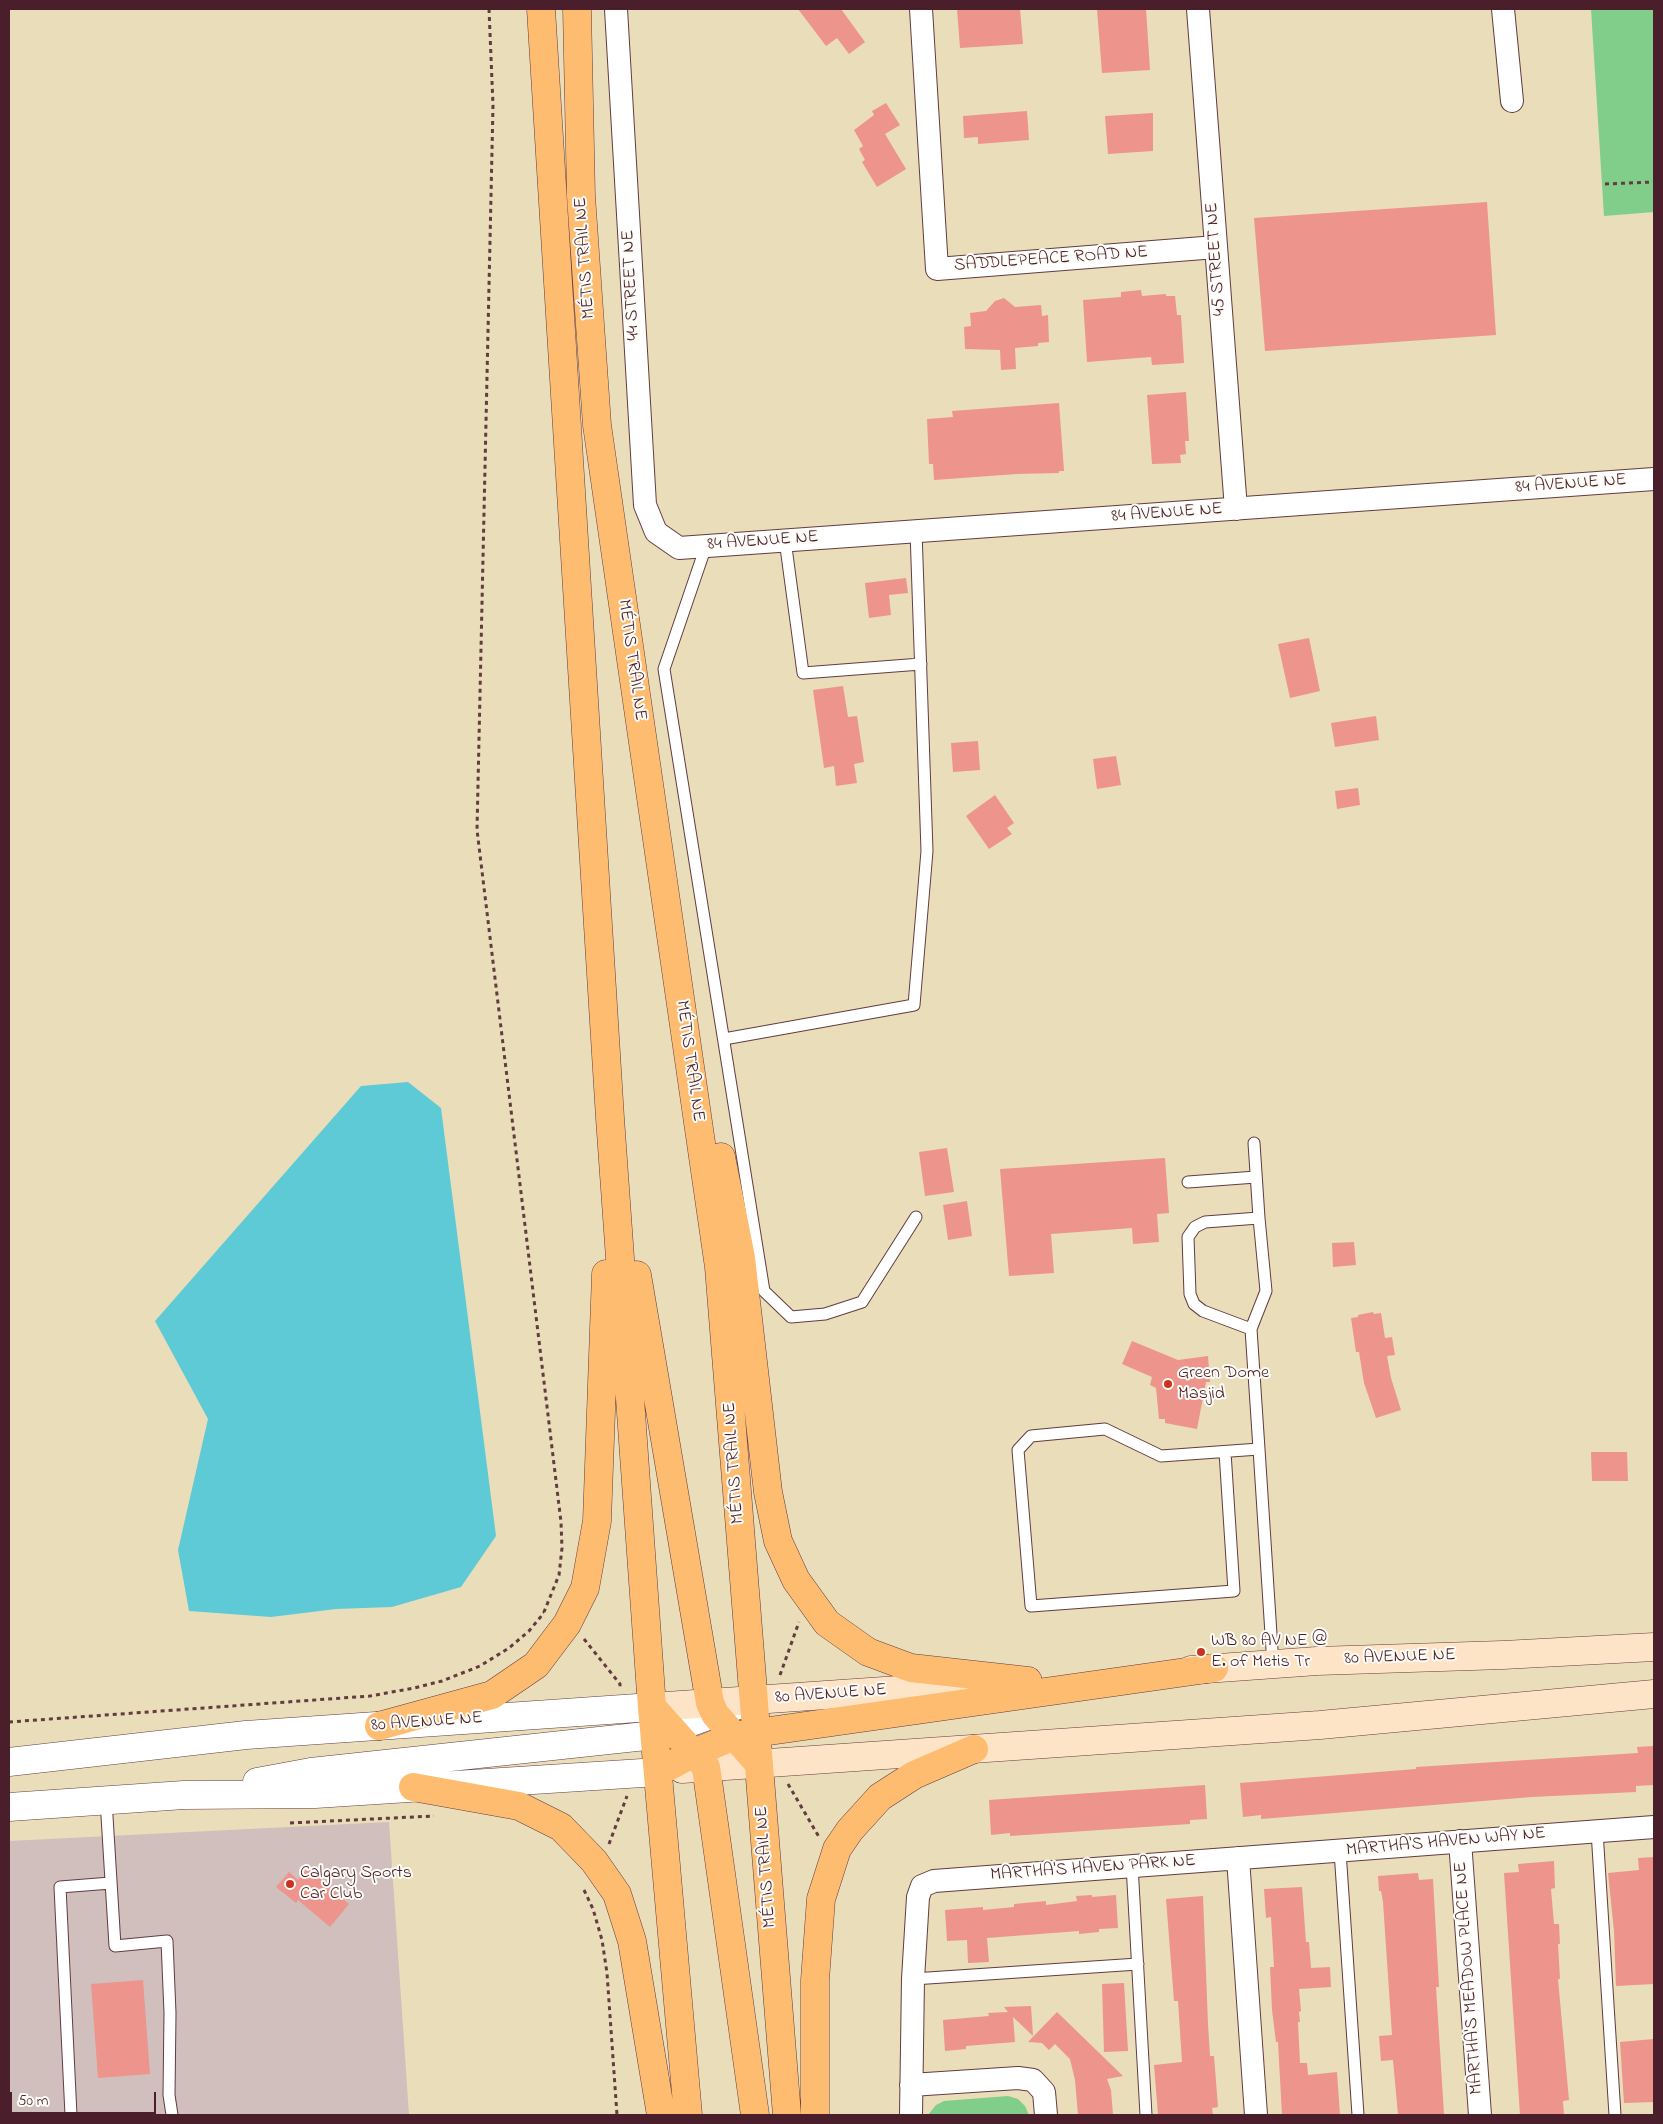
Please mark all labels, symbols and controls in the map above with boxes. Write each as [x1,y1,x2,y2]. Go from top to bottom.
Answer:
street label: MÉTIS TRAIL NE [571,196,601,320]
street label: 45 STREET NE [1202,202,1232,316]
street label: 44 STREET NE [618,229,646,341]
street label: SADDLEPEACE ROAD NE [953,242,1149,278]
street label: 84 AVENUE NE [1515,470,1627,500]
street label: 84 AVENUE NE [1111,499,1223,529]
street label: 84 AVENUE NE [707,527,819,557]
street label: MÉTIS TRAIL NE [612,598,650,722]
street label: MÉTIS TRAIL NE [670,999,708,1123]
place label: Green Dome Masjid [1178,1363,1269,1406]
marker: Green Dome Masjid [1162,1378,1174,1390]
street label: MÉTIS TRAIL NE [720,1401,750,1525]
place label: WB 80 AV NE @ E. of Metis Tr [1211,1631,1327,1674]
street label: 80 AVENUE NE [1344,1645,1456,1671]
marker: WB 80 AV NE @ E. of Metis Tr [1195,1646,1207,1658]
street label: 80 AVENUE NE [775,1680,887,1710]
street label: 80 AVENUE NE [371,1708,483,1738]
street label: MÉTIS TRAIL NE [752,1805,782,1929]
street label: MARTHA'S HAVEN WAY NE [1345,1824,1547,1862]
street label: MARTHA'S HAVEN PARK NE [990,1851,1196,1887]
street label: MARTHA'S MEADOW PLACE NE [1451,1861,1489,2095]
place label: Calgary Sports Car Club [300,1863,412,1906]
marker: Calgary Sports Car Club [284,1878,296,1890]
scale bar [12,2082,159,2114]
text: 50 m [18,2090,48,2112]

